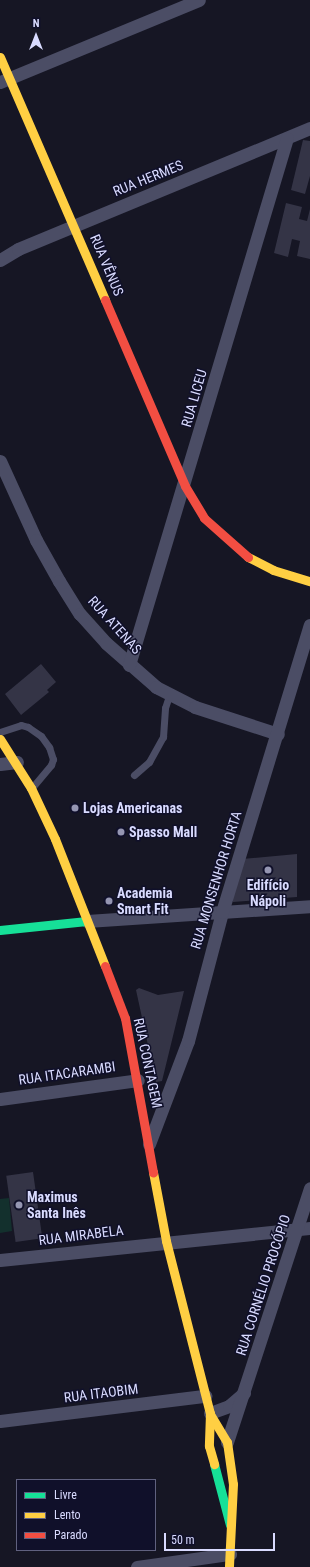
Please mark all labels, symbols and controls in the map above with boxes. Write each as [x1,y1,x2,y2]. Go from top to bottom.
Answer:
north arrow [16,16,56,56]
text: N [33,17,39,30]
street label: RUA HERMES [110,156,186,200]
street label: RUA VÊNUS [87,232,127,298]
street label: RUA LICEU [178,367,210,429]
street label: RUA ATENAS [85,593,145,657]
place label: Lojas Americanas [83,800,182,816]
marker: Lojas Americanas [70,803,80,813]
street label: RUA MONSENHOR HORTA [187,809,245,951]
place label: Spasso Mall [129,824,197,840]
marker: Spasso Mall [116,827,126,837]
marker: Edifício Nápoli [263,865,273,875]
place label: Edifício Nápoli [247,877,289,910]
place label: Academia Smart Fit [117,885,173,918]
marker: Academia Smart Fit [104,896,114,906]
street label: RUA CONTAGEM [130,1016,166,1110]
street label: RUA ITACARAMBI [17,1058,117,1088]
place label: Maximus Santa Inês [27,1189,86,1222]
marker: Maximus Santa Inês [14,1200,24,1210]
street label: RUA CORNÉLIO PROCÓPIO [232,1212,294,1358]
street label: RUA MIRABELA [38,1221,124,1249]
street label: RUA ITAOBIM [63,1380,139,1406]
legend [16,1479,156,1551]
text: Livre [54,1488,77,1502]
text: Lento [54,1508,81,1522]
scale bar [166,1525,277,1551]
text: Parado [54,1528,87,1542]
text: 50 m [171,1533,195,1547]

